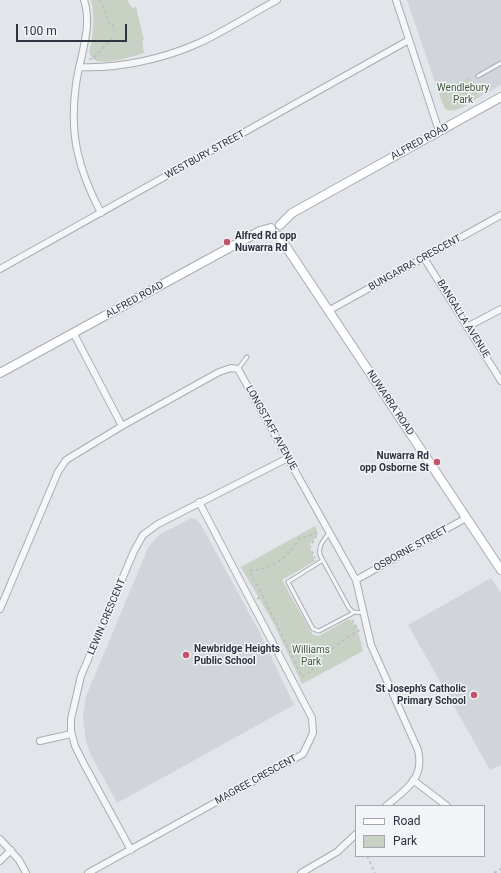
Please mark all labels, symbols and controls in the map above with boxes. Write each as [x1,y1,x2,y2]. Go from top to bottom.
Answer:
scale bar [18,16,129,42]
text: 100 m [23,24,57,38]
park label: Wendlebury Park [437,82,489,106]
street label: ALFRED ROAD [389,121,451,163]
street label: WESTBURY STREET [163,128,247,182]
place label: Alfred Rd opp Nuwarra Rd [235,230,296,254]
street label: BUNGARRA CRESCENT [367,233,463,293]
marker: Alfred Rd opp Nuwarra Rd [222,237,232,247]
street label: BANGALLA AVENUE [434,277,492,361]
street label: ALFRED ROAD [104,279,166,321]
street label: NUWARRA ROAD [364,368,416,438]
street label: LONGSTAFF AVENUE [243,384,299,472]
place label: Nuwarra Rd opp Osborne St [360,450,429,474]
marker: Nuwarra Rd opp Osborne St [432,457,442,467]
street label: OSBORNE STREET [372,524,450,574]
street label: LEWIN CRESCENT [86,577,128,657]
place label: Newbridge Heights Public School [194,643,280,666]
park label: Williams Park [292,644,330,668]
marker: Newbridge Heights Public School [181,650,191,660]
place label: St Joseph's Catholic Primary School [376,683,466,706]
marker: St Joseph's Catholic Primary School [469,690,479,700]
street label: MAGREE CRESCENT [213,753,299,807]
legend [355,805,485,857]
text: Road [393,814,421,828]
text: Park [393,834,417,848]

